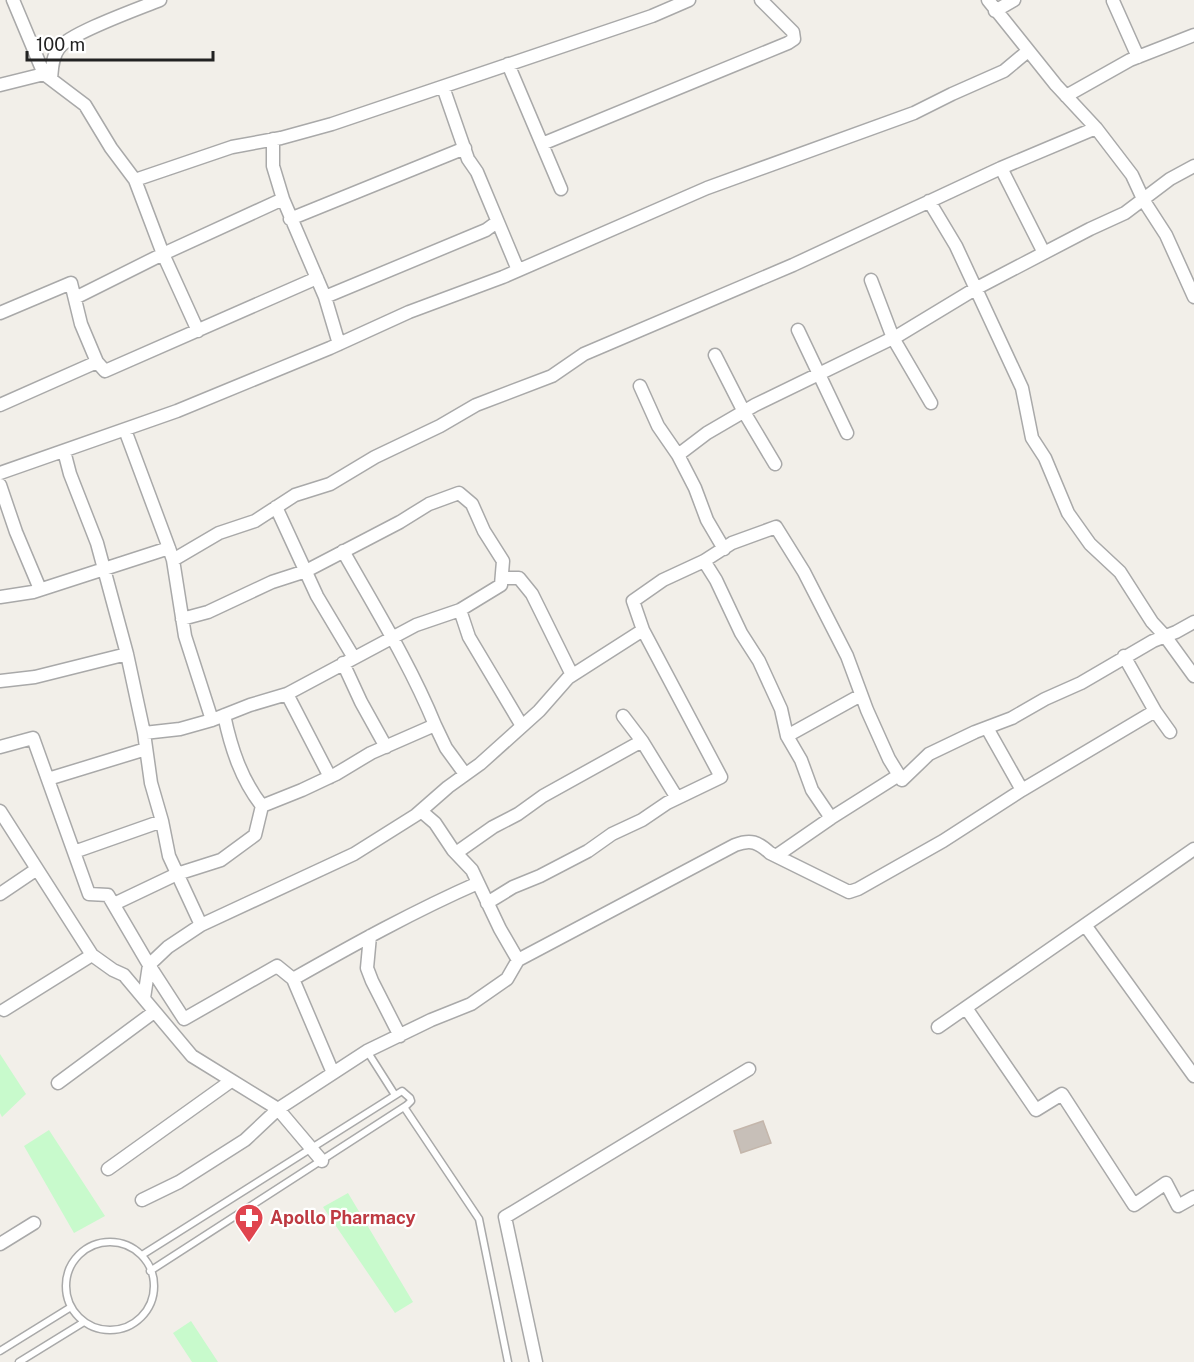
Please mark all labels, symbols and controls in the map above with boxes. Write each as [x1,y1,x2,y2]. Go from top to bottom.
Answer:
scale bar [27,24,213,62]
text: 100 m [36,34,85,55]
pharmacy icon: Apollo Pharmacy [233,1202,265,1244]
place label: Apollo Pharmacy [270,1207,416,1228]

